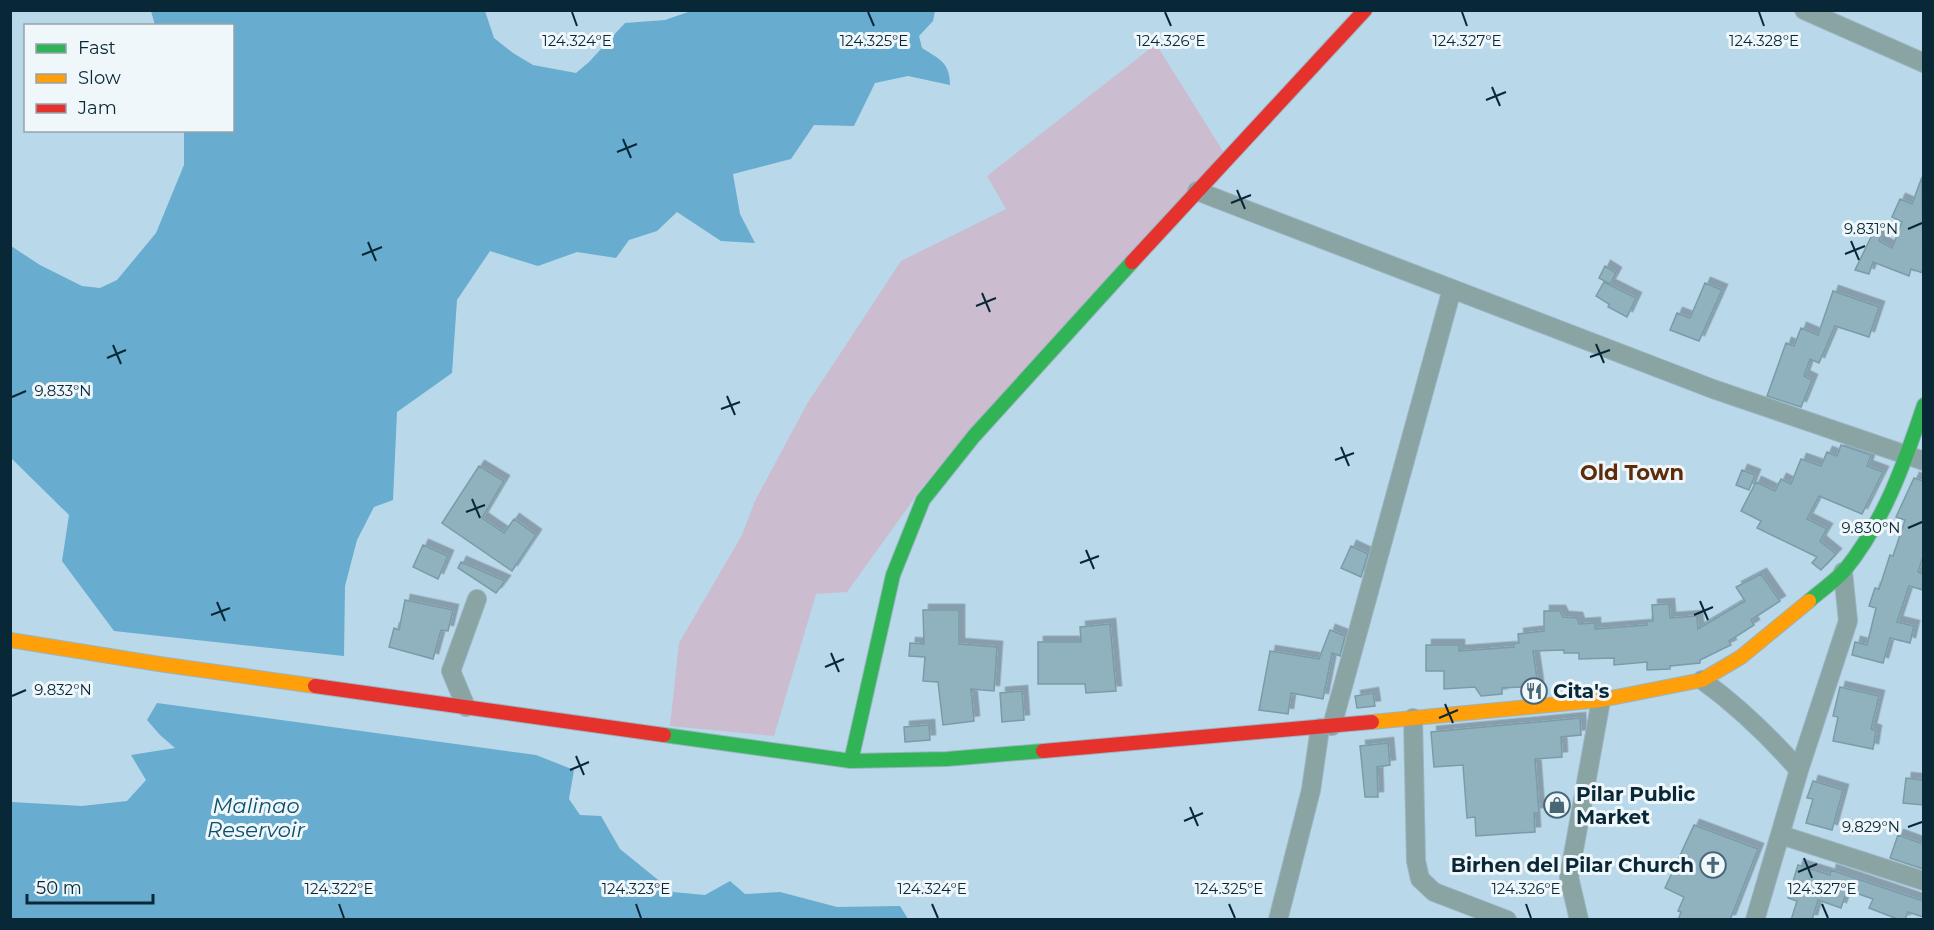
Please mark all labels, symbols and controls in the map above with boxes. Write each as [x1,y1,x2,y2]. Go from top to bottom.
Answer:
legend [24,24,234,132]
text: 124.324°E [542,31,612,50]
text: 124.325°E [840,31,908,50]
text: 124.326°E [1136,31,1206,50]
text: 124.327°E [1432,31,1502,50]
text: 124.328°E [1729,31,1799,50]
text: Fast [78,37,116,59]
text: Slow [78,67,121,89]
text: Jam [77,97,117,119]
text: 9.831°N [1844,219,1898,238]
text: 9.833°N [35,381,91,400]
district label: Old Town [1580,460,1684,485]
text: 9.830°N [1842,518,1900,537]
restaurant icon: Cita's [1519,676,1549,706]
place label: Cita's [1553,679,1610,703]
text: 9.832°N [34,680,92,699]
place label: Pilar Public Market [1576,782,1696,829]
shop icon: Pilar Public Market [1542,790,1572,820]
water label: Malinao Reservoir [207,793,305,842]
text: 9.829°N [1842,817,1900,836]
church icon: Birhen del Pilar Church [1698,850,1728,880]
place label: Birhen del Pilar Church [1451,853,1694,877]
scale bar [27,867,153,905]
text: 50 m [36,877,82,899]
text: 124.322°E [305,879,373,898]
text: 124.323°E [602,879,670,898]
text: 124.324°E [897,879,967,898]
text: 124.325°E [1195,879,1263,898]
text: 124.326°E [1491,879,1561,898]
text: 124.327°E [1787,879,1857,898]

